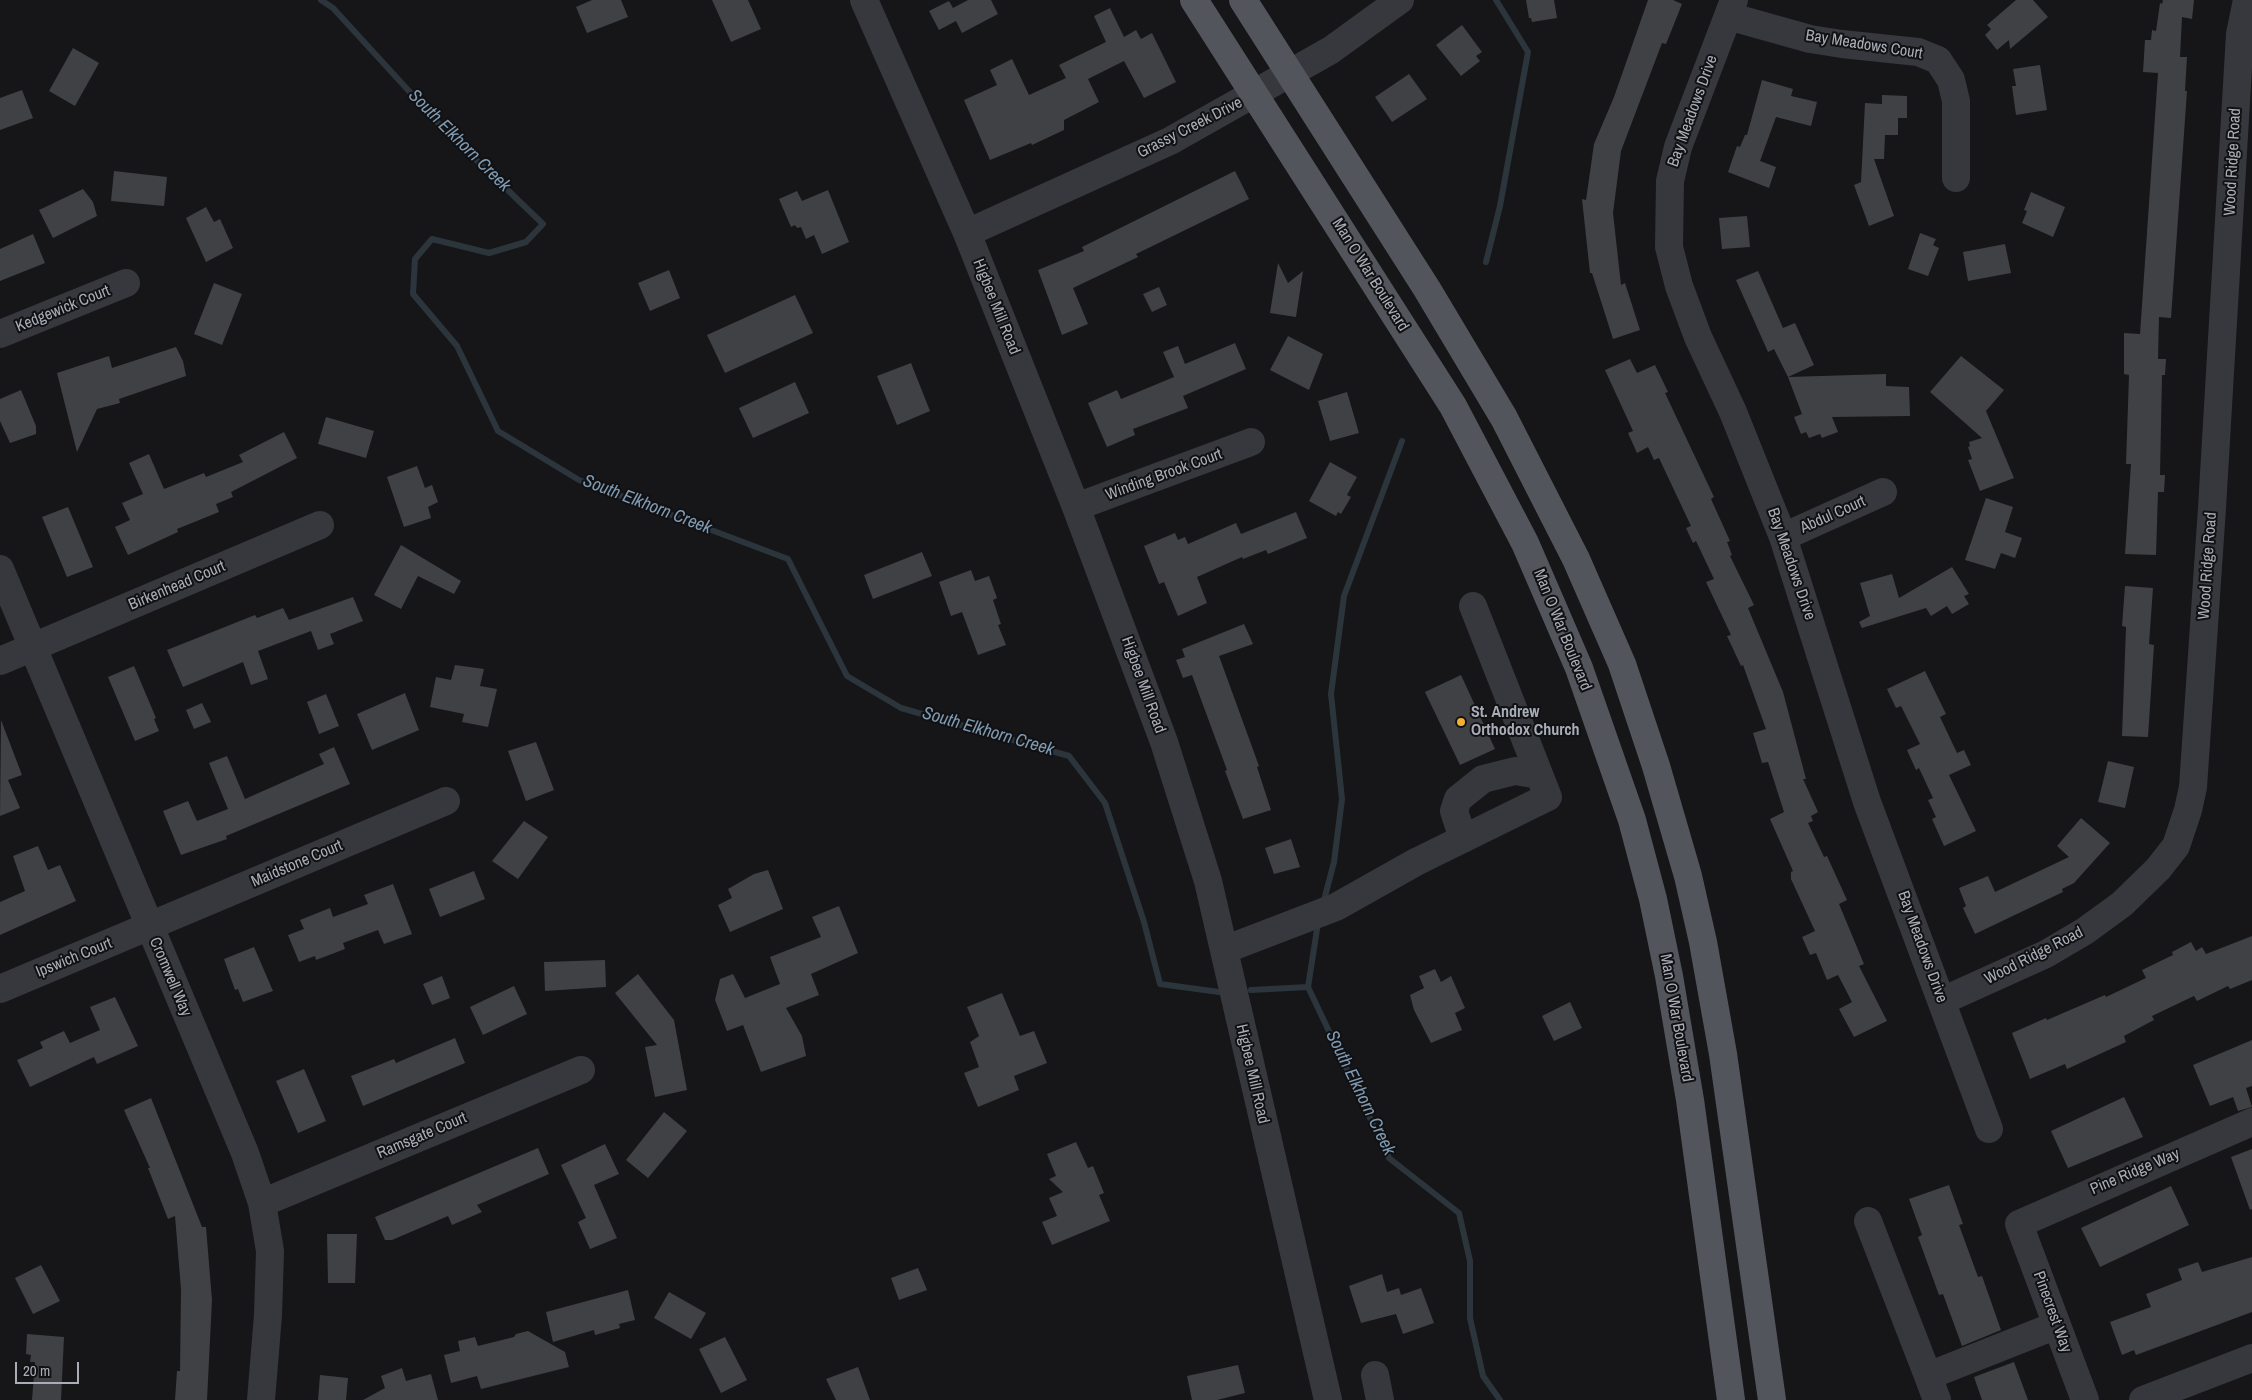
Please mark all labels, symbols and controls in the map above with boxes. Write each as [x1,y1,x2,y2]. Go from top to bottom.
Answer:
street label: Bay Meadows Court [1804,26,1924,64]
street label: Bay Meadows Drive [1664,53,1722,169]
water label: South Elkhorn Creek [403,85,515,197]
street label: Grassy Creek Drive [1134,93,1246,163]
street label: Wood Ridge Road [2221,108,2245,216]
street label: Man O War Boulevard [1328,215,1412,335]
street label: Higbee Mill Road [968,256,1024,358]
street label: Kedgewick Court [13,281,113,337]
street label: Winding Brook Court [1103,445,1225,505]
water label: South Elkhorn Creek [580,471,714,539]
street label: Abdul Court [1797,492,1869,538]
street label: Bay Meadows Drive [1763,505,1819,623]
street label: Wood Ridge Road [2195,512,2221,620]
street label: Birkenhead Court [126,557,228,615]
street label: Man O War Boulevard [1529,566,1595,694]
street label: Higbee Mill Road [1117,634,1169,736]
water label: South Elkhorn Creek [920,703,1056,761]
place label: St. Andrew Orthodox Church [1471,703,1580,741]
marker: St. Andrew Orthodox Church [1455,716,1467,728]
street label: Maidstone Court [249,836,345,892]
street label: Bay Meadows Drive [1893,889,1951,1005]
street label: Wood Ridge Road [1982,923,2086,989]
street label: Ipswich Court [33,934,115,982]
street label: Cromwell Way [145,935,195,1019]
street label: Man O War Boulevard [1655,953,1697,1083]
street label: Higbee Mill Road [1231,1022,1273,1126]
water label: South Elkhorn Creek [1320,1027,1400,1159]
street label: Ramsgate Court [374,1109,470,1163]
street label: Pine Ridge Way [2087,1145,2183,1199]
street label: Pinecrest Way [2028,1269,2076,1355]
scale bar [18,1352,81,1384]
text: 20 m [23,1360,50,1381]

